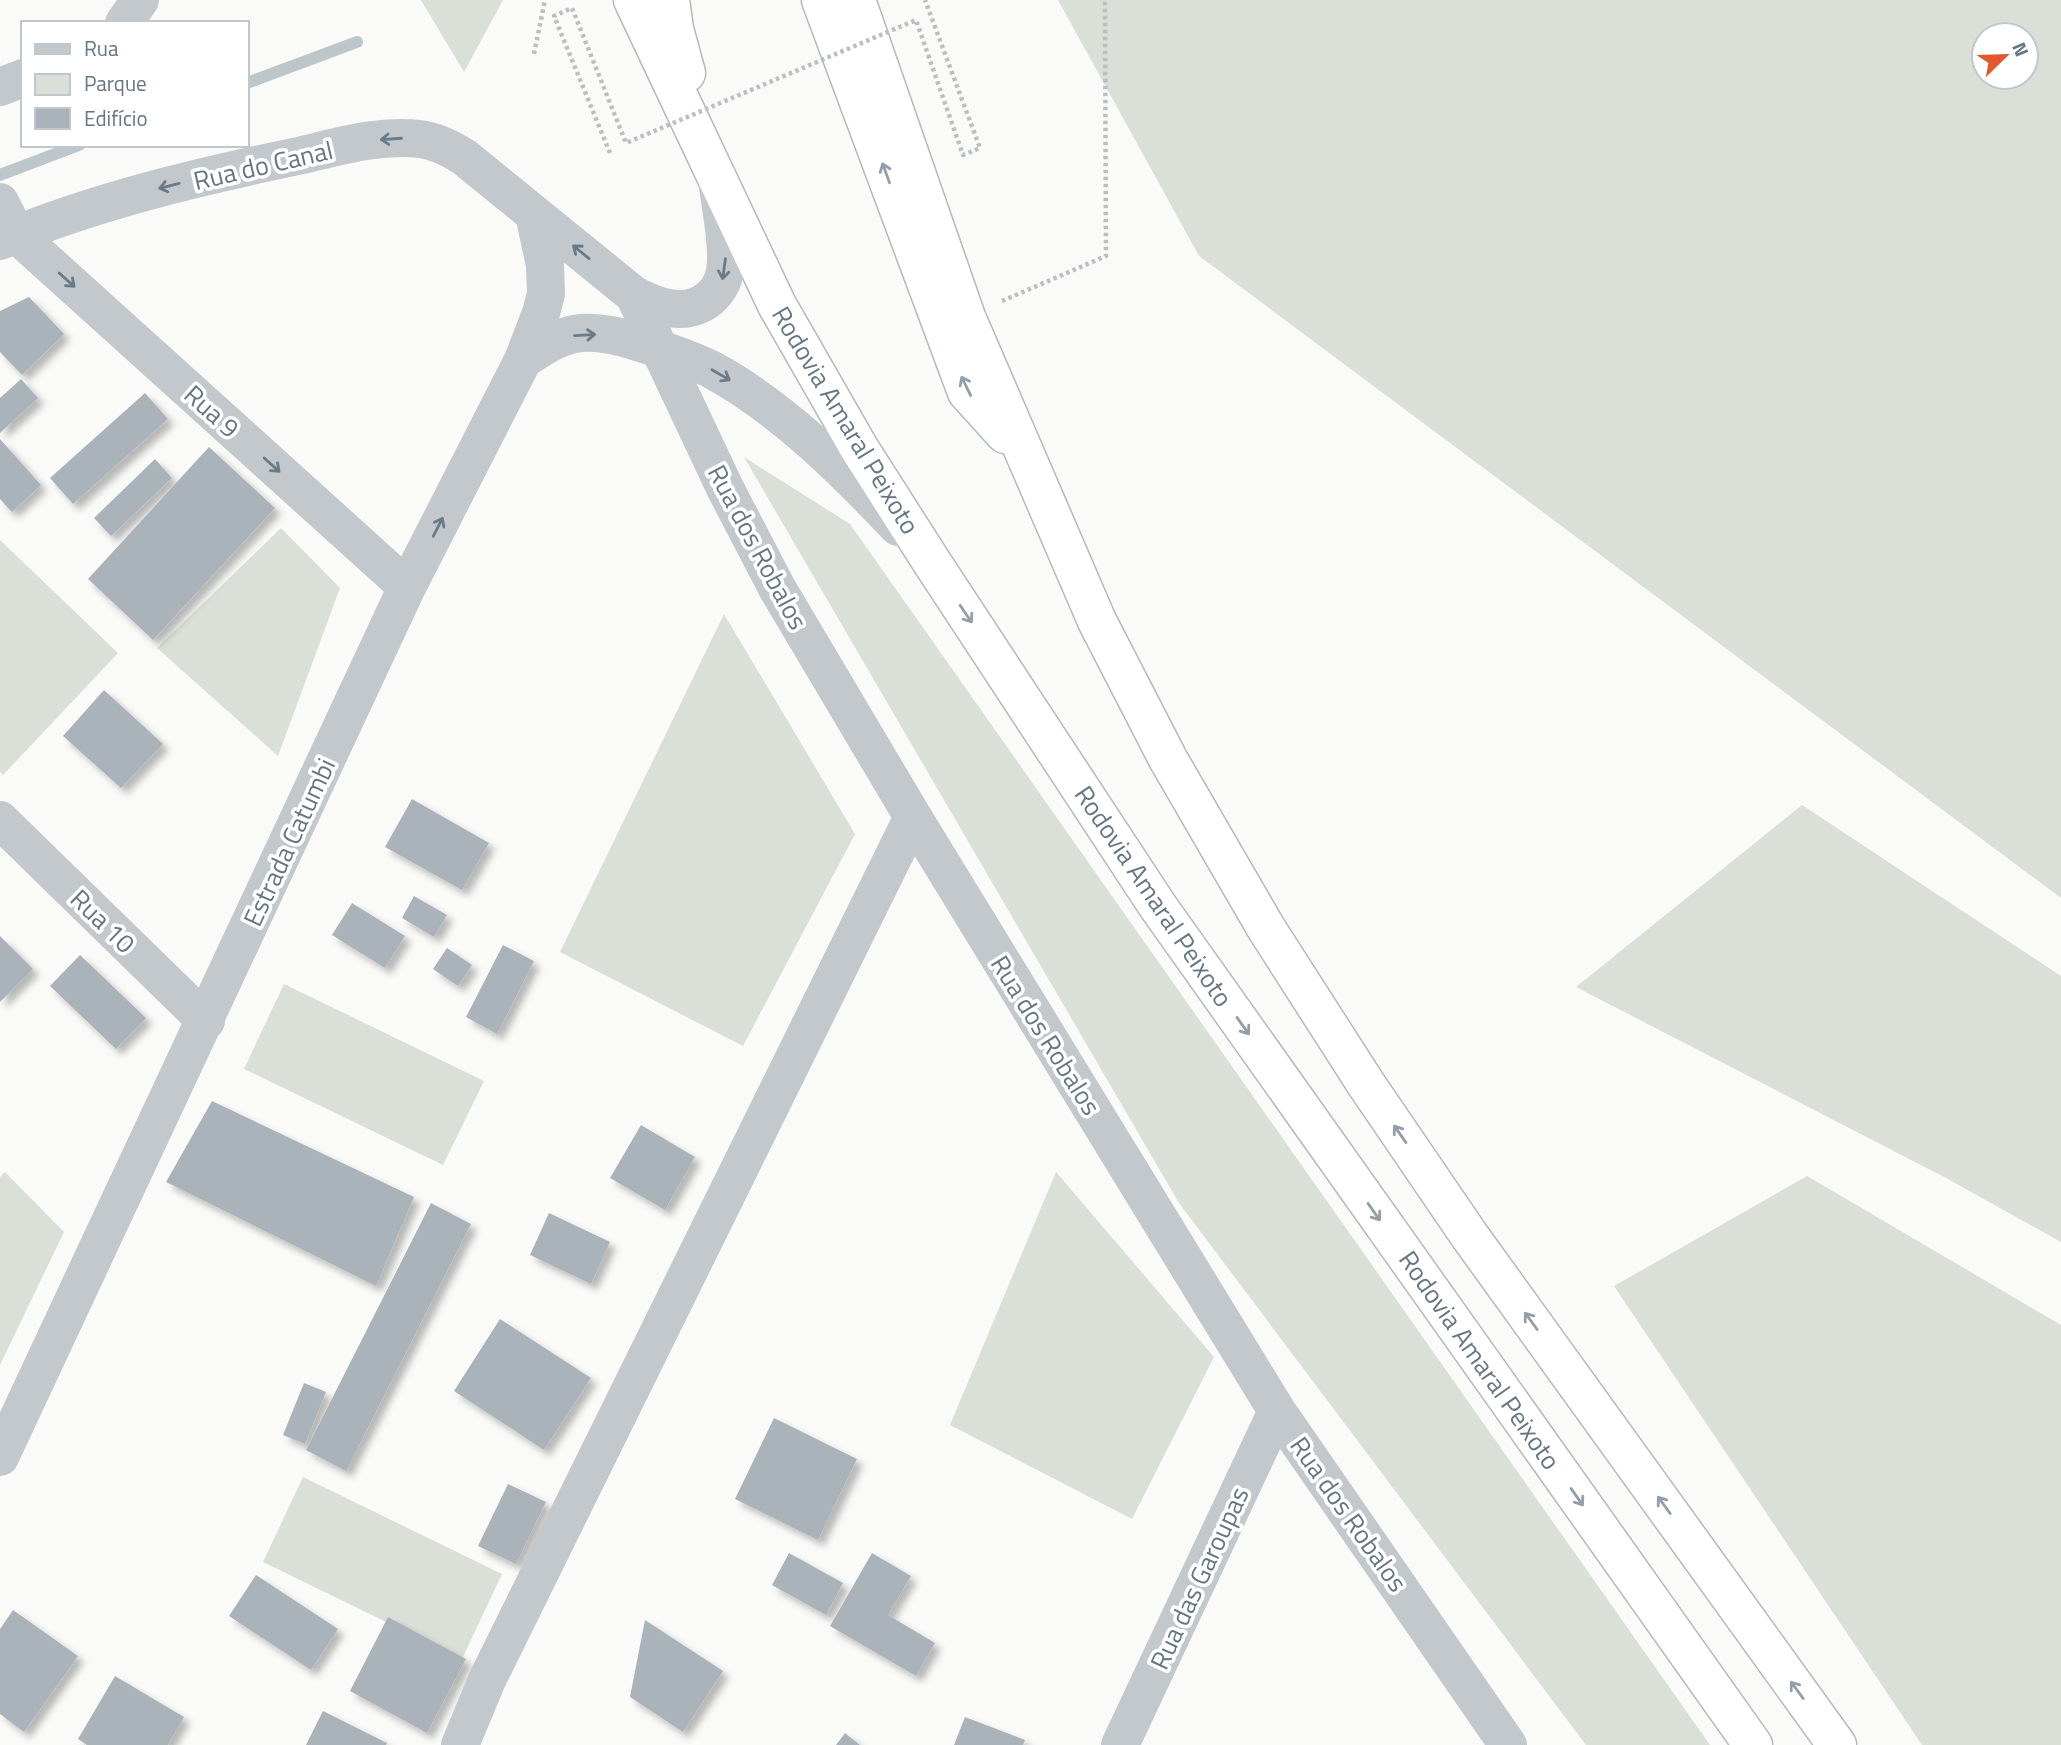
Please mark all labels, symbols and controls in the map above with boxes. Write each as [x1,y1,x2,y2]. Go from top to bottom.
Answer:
legend [21,21,248,147]
north arrow [1970,21,2040,91]
text: Rua [84,32,119,64]
text: N [2005,37,2037,61]
text: Parque [84,67,147,99]
text: Edifício [84,102,148,134]
street label: Rua do Canal [190,130,336,200]
one-way arrow [380,133,403,146]
one-way arrow [879,163,891,185]
one-way arrow [158,180,181,193]
one-way arrow [572,244,590,260]
one-way arrow [718,257,731,280]
one-way arrow [58,272,76,288]
street label: Rodovia Amaral Peixoto [762,299,930,541]
one-way arrow [573,328,596,341]
one-way arrow [710,368,730,382]
street label: Rua 9 [176,375,248,447]
one-way arrow [959,376,972,397]
one-way arrow [263,457,281,473]
street label: Rua dos Robalos [698,458,818,636]
one-way arrow [432,517,446,538]
one-way arrow [959,604,973,623]
street label: Estrada Catumbi [233,752,345,932]
street label: Rodovia Amaral Peixoto [1065,777,1243,1015]
street label: Rua 10 [62,880,144,962]
street label: Rua dos Robalos [981,948,1111,1122]
one-way arrow [1236,1016,1250,1035]
one-way arrow [1393,1125,1407,1145]
one-way arrow [1367,1202,1382,1221]
street label: Rodovia Amaral Peixoto [1390,1242,1570,1478]
one-way arrow [1524,1312,1538,1331]
street label: Rua dos Robalos [1281,1428,1417,1600]
street label: Rua das Garoupas [1140,1480,1258,1676]
one-way arrow [1569,1488,1584,1507]
one-way arrow [1657,1496,1671,1515]
one-way arrow [1790,1681,1804,1700]

